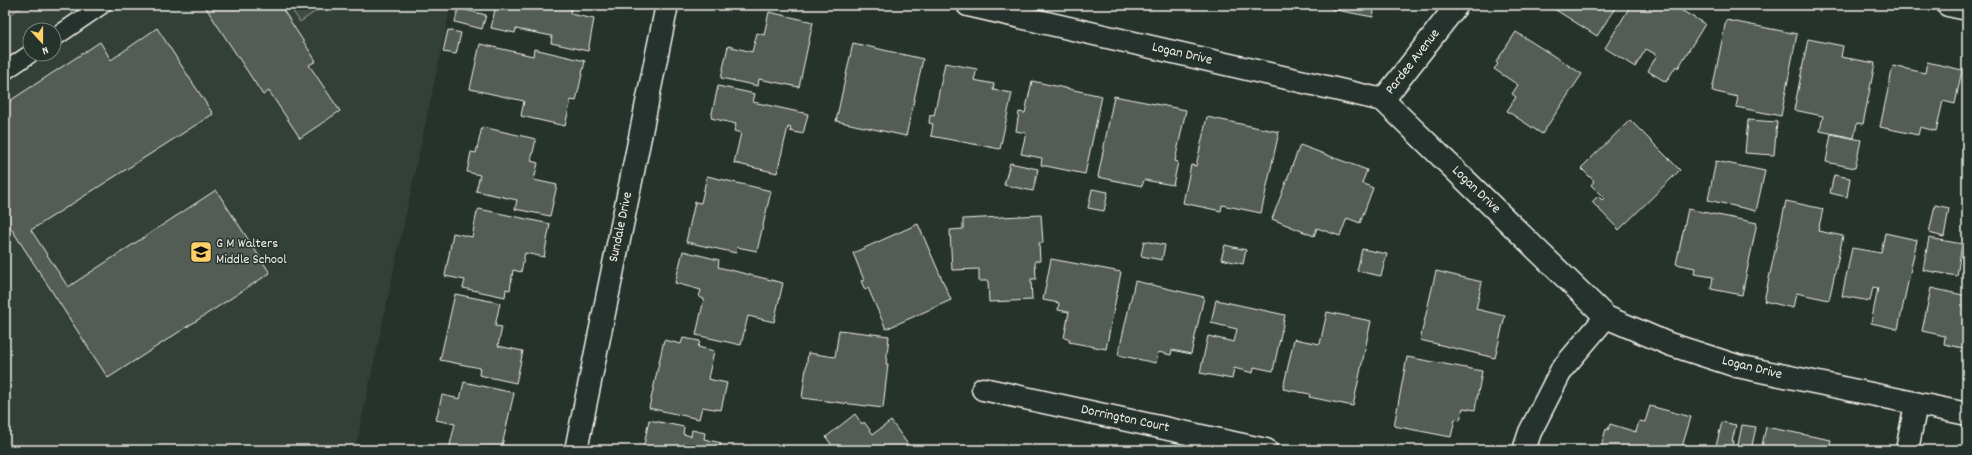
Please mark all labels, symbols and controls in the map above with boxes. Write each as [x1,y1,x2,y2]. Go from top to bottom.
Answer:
north arrow [22,22,62,62]
street label: Pardee Avenue [1381,25,1445,99]
street label: Logan Drive [1150,37,1214,71]
text: N [39,41,50,58]
street label: Logan Drive [1447,162,1505,218]
street label: Sundale Drive [604,190,638,264]
place label: G M Walters Middle School [216,234,287,270]
school or university icon: G M Walters Middle School [188,239,214,265]
street label: Logan Drive [1720,351,1784,385]
street label: Dorrington Court [1079,400,1171,438]

